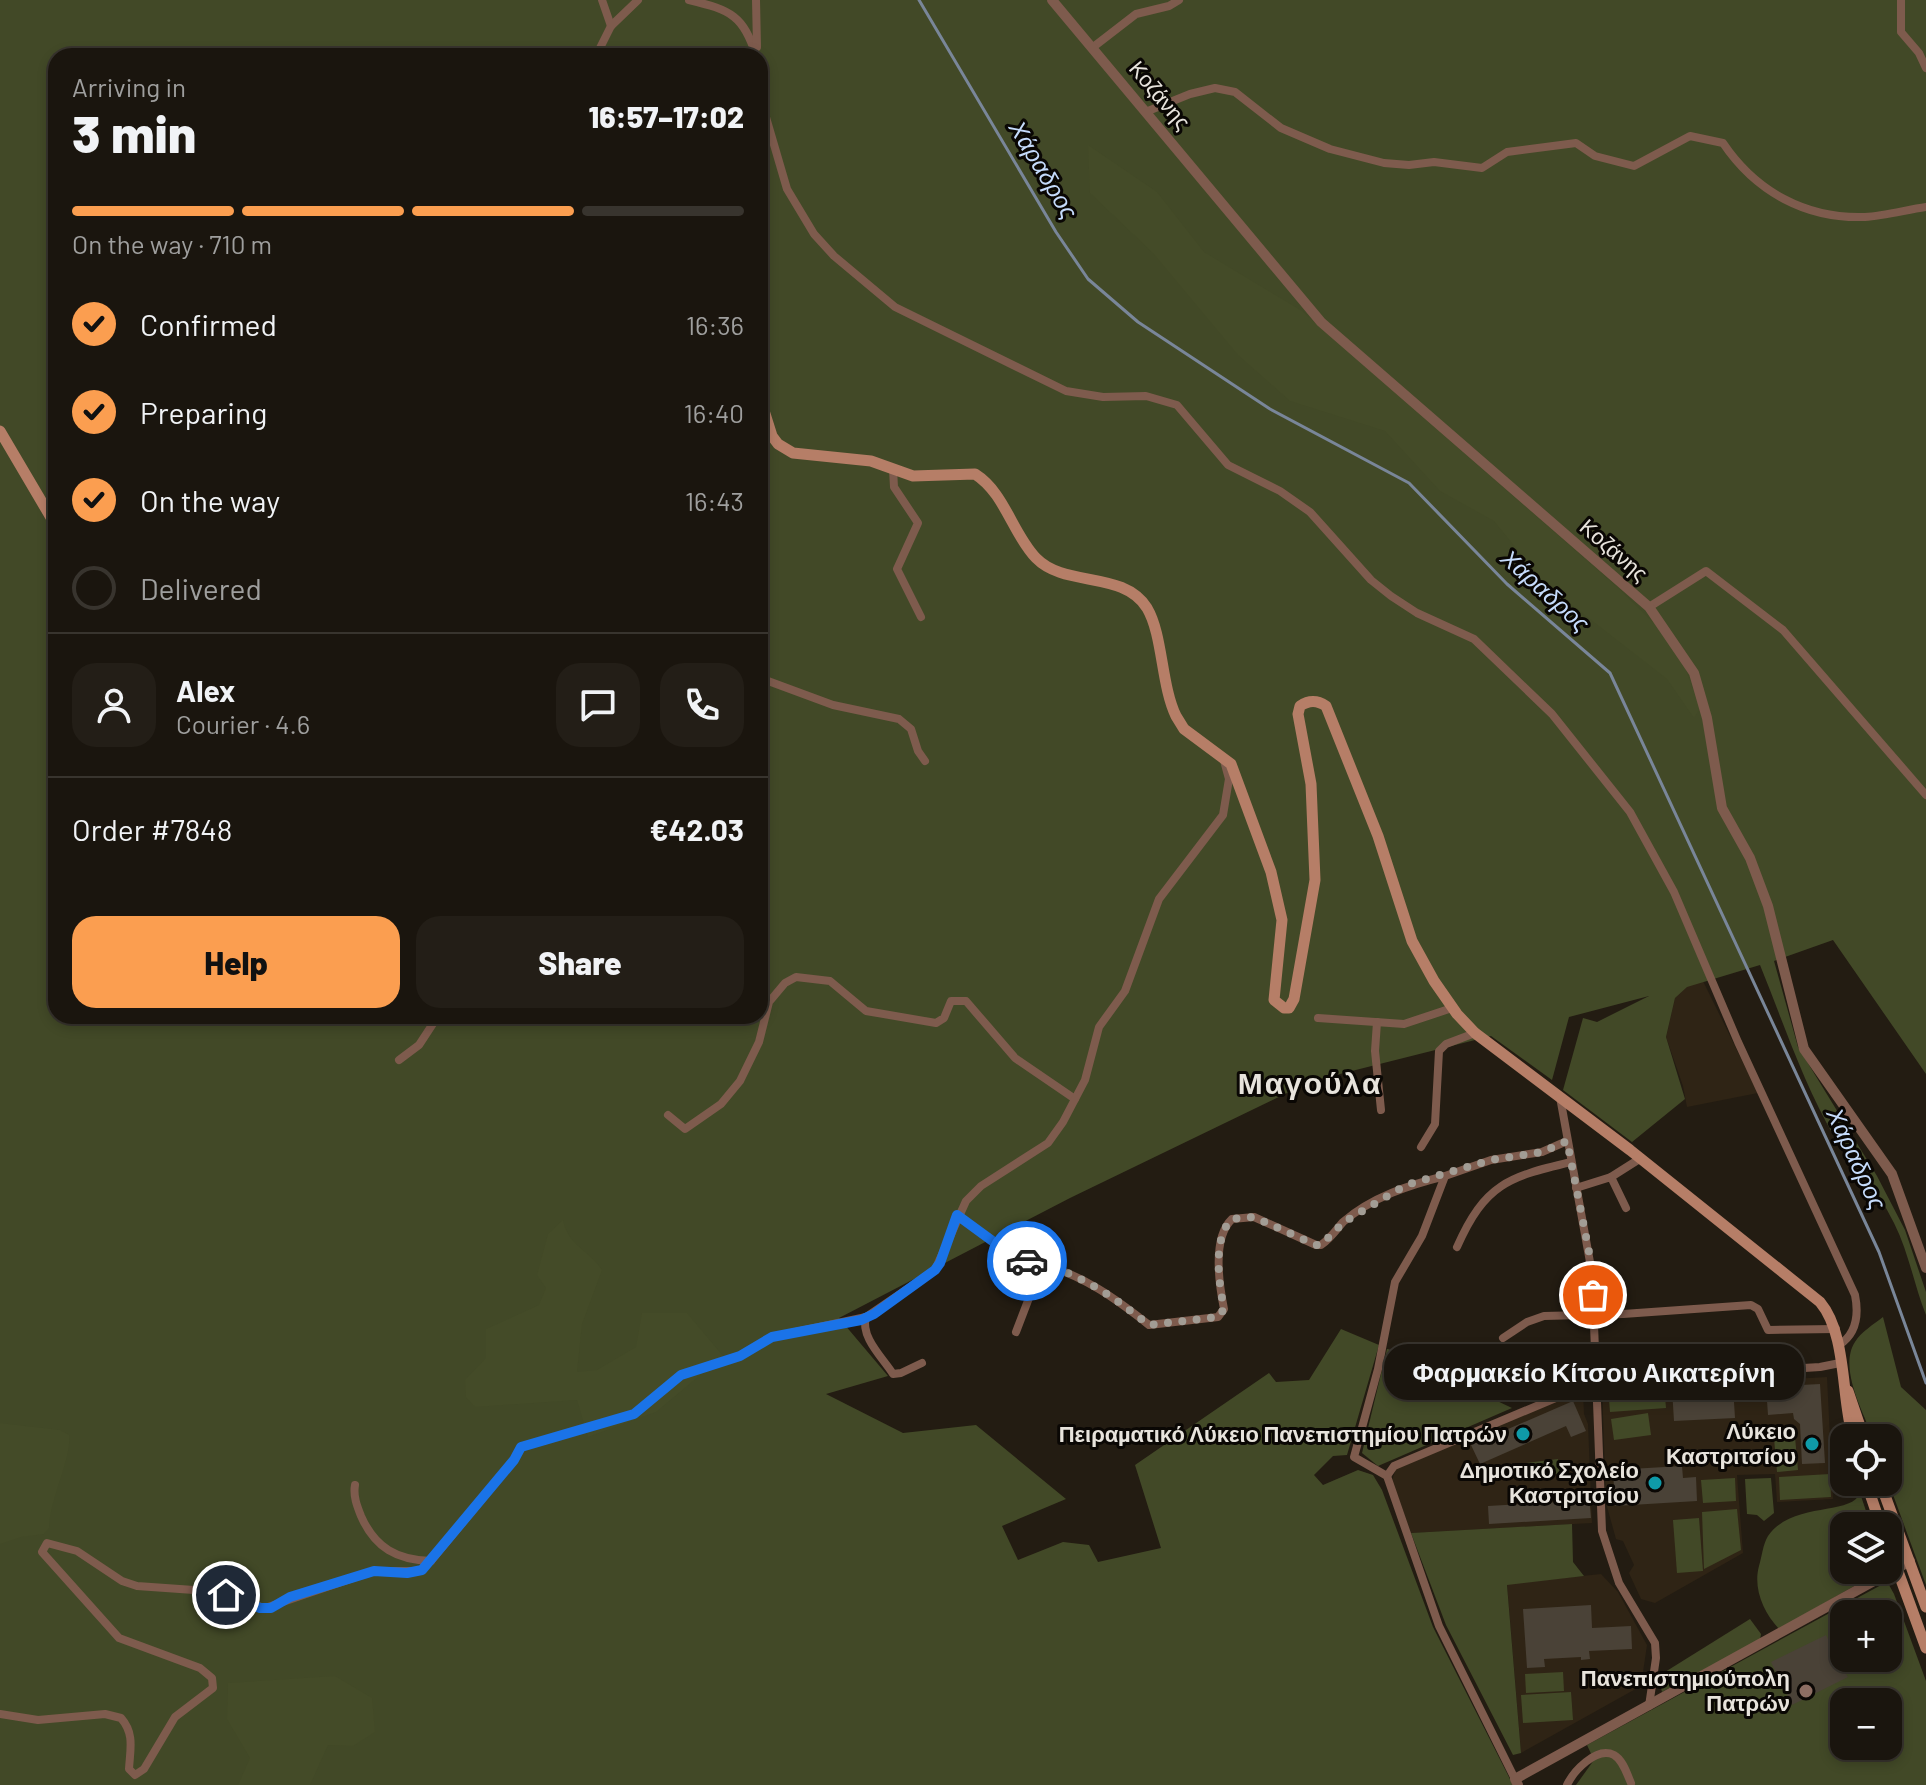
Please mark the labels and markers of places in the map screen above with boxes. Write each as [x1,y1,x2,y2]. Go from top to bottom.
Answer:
pin [1559,1261,1627,1329]
callout: Φαρμακείο Κίτσου Αικατερίνη [1383,1343,1803,1399]
place label: Λύκειο Καστριτσίου [1666,1417,1796,1469]
place label: Πειραματικό Λύκειο Πανεπιστημίου Πατρών [1059,1420,1507,1447]
marker: Πειραματικό Λύκειο Πανεπιστημίου Πατρών [1514,1425,1532,1443]
marker: Λύκειο Καστριτσίου [1803,1435,1821,1453]
place label: Δημοτικό Σχολείο Καστριτσίου [1460,1456,1639,1508]
marker: Δημοτικό Σχολείο Καστριτσίου [1646,1474,1664,1492]
pin [192,1561,260,1629]
place label: Πανεπιστημιούπολη Πατρών [1581,1664,1790,1716]
marker: Πανεπιστημιούπολη Πατρών [1797,1682,1815,1700]

